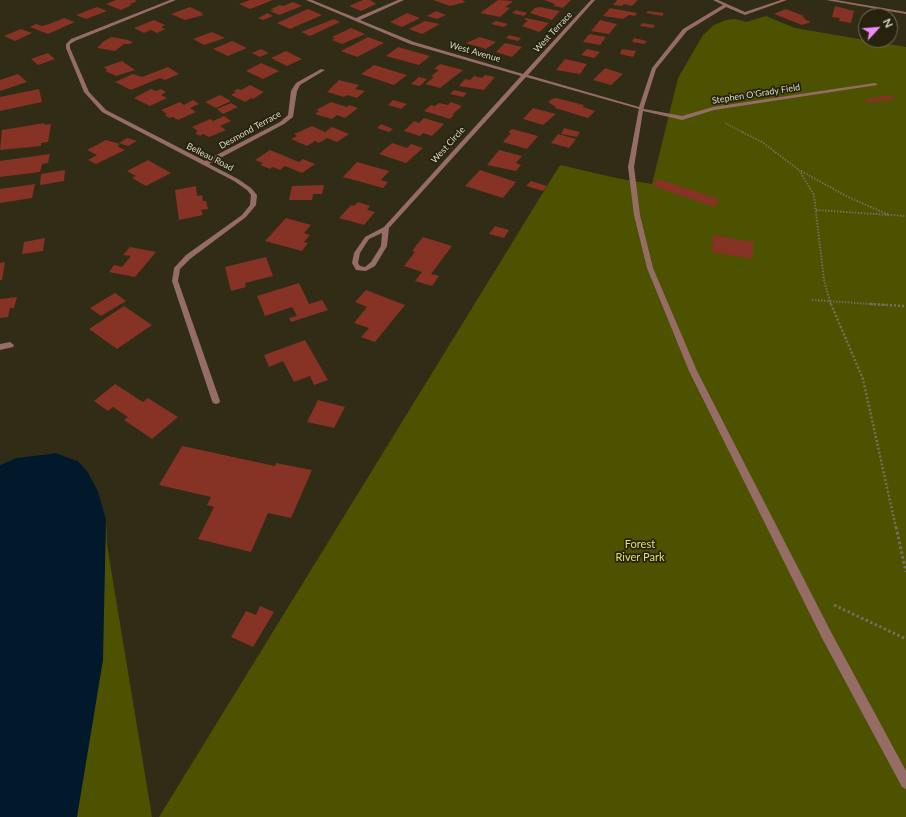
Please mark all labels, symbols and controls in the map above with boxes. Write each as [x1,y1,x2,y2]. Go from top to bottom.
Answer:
north arrow [858,8,898,48]
street label: West Terrace [531,9,575,55]
text: N [881,16,896,30]
street label: West Avenue [448,40,502,64]
street label: Stephen O'Grady Field [711,82,801,106]
street label: Desmond Terrace [217,109,283,151]
street label: West Circle [429,125,467,165]
street label: Belleau Road [185,141,235,173]
park label: Forest River Park [615,537,665,563]

